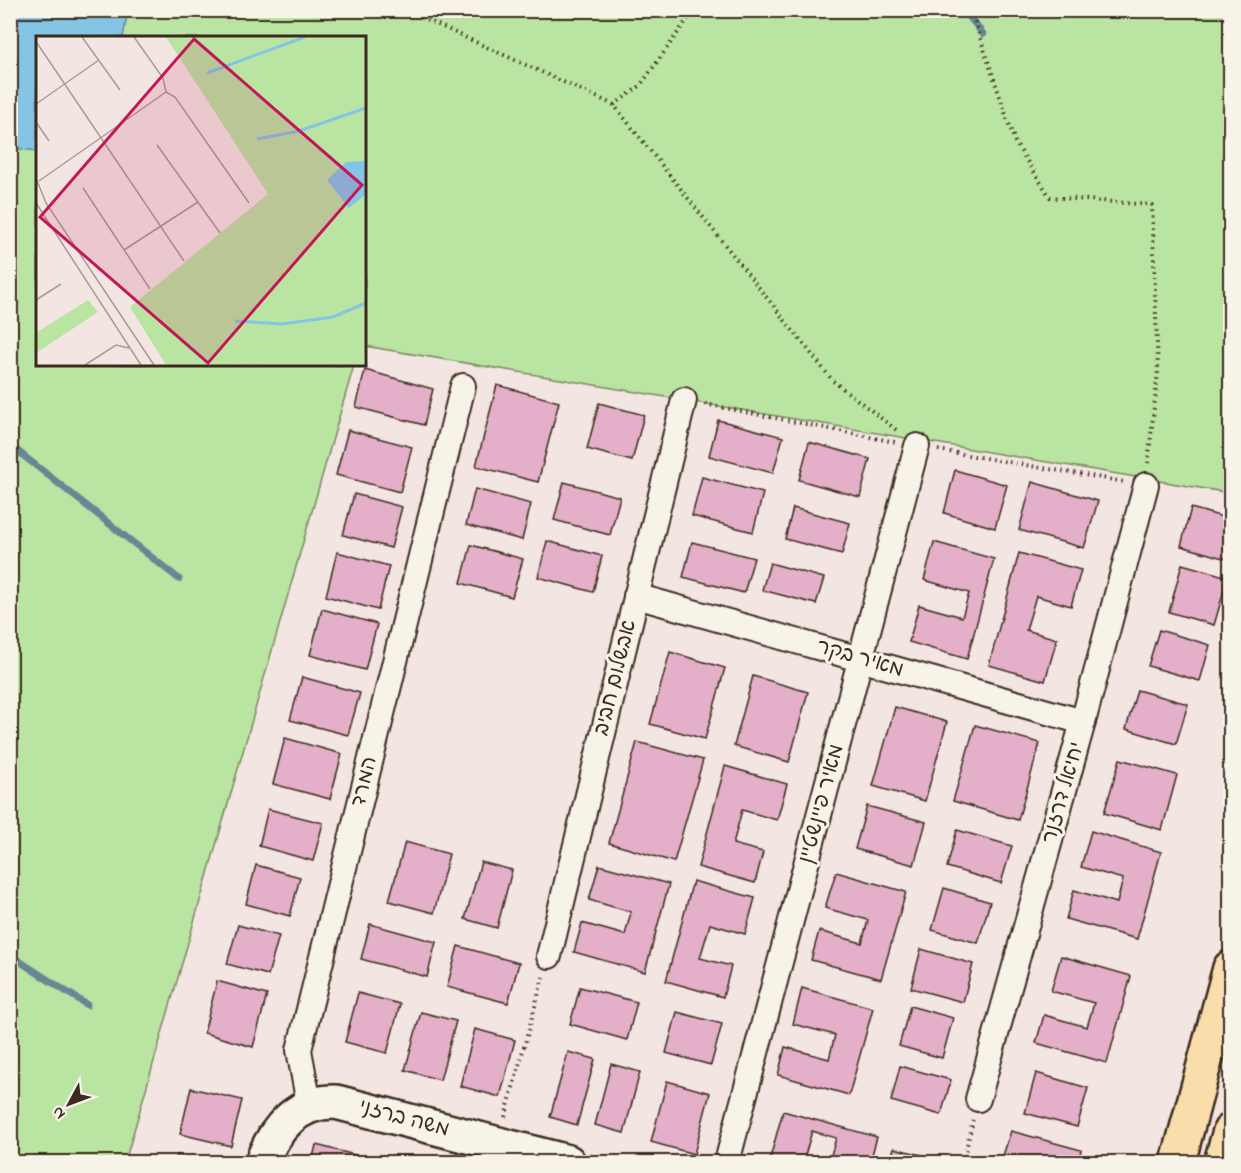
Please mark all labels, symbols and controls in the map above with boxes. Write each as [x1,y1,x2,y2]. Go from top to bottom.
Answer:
inset map [36,36,366,366]
street label: אבשלום חביב [587,617,645,739]
street label: מאיר בקר [813,632,907,686]
street label: יחיאל דרזנר [1035,739,1093,847]
street label: מאיר פיינשטיין [792,741,852,867]
street label: המרד [344,754,386,810]
north arrow [39,1074,99,1134]
street label: משה ברזני [355,1093,453,1145]
text: N [46,1100,72,1124]

